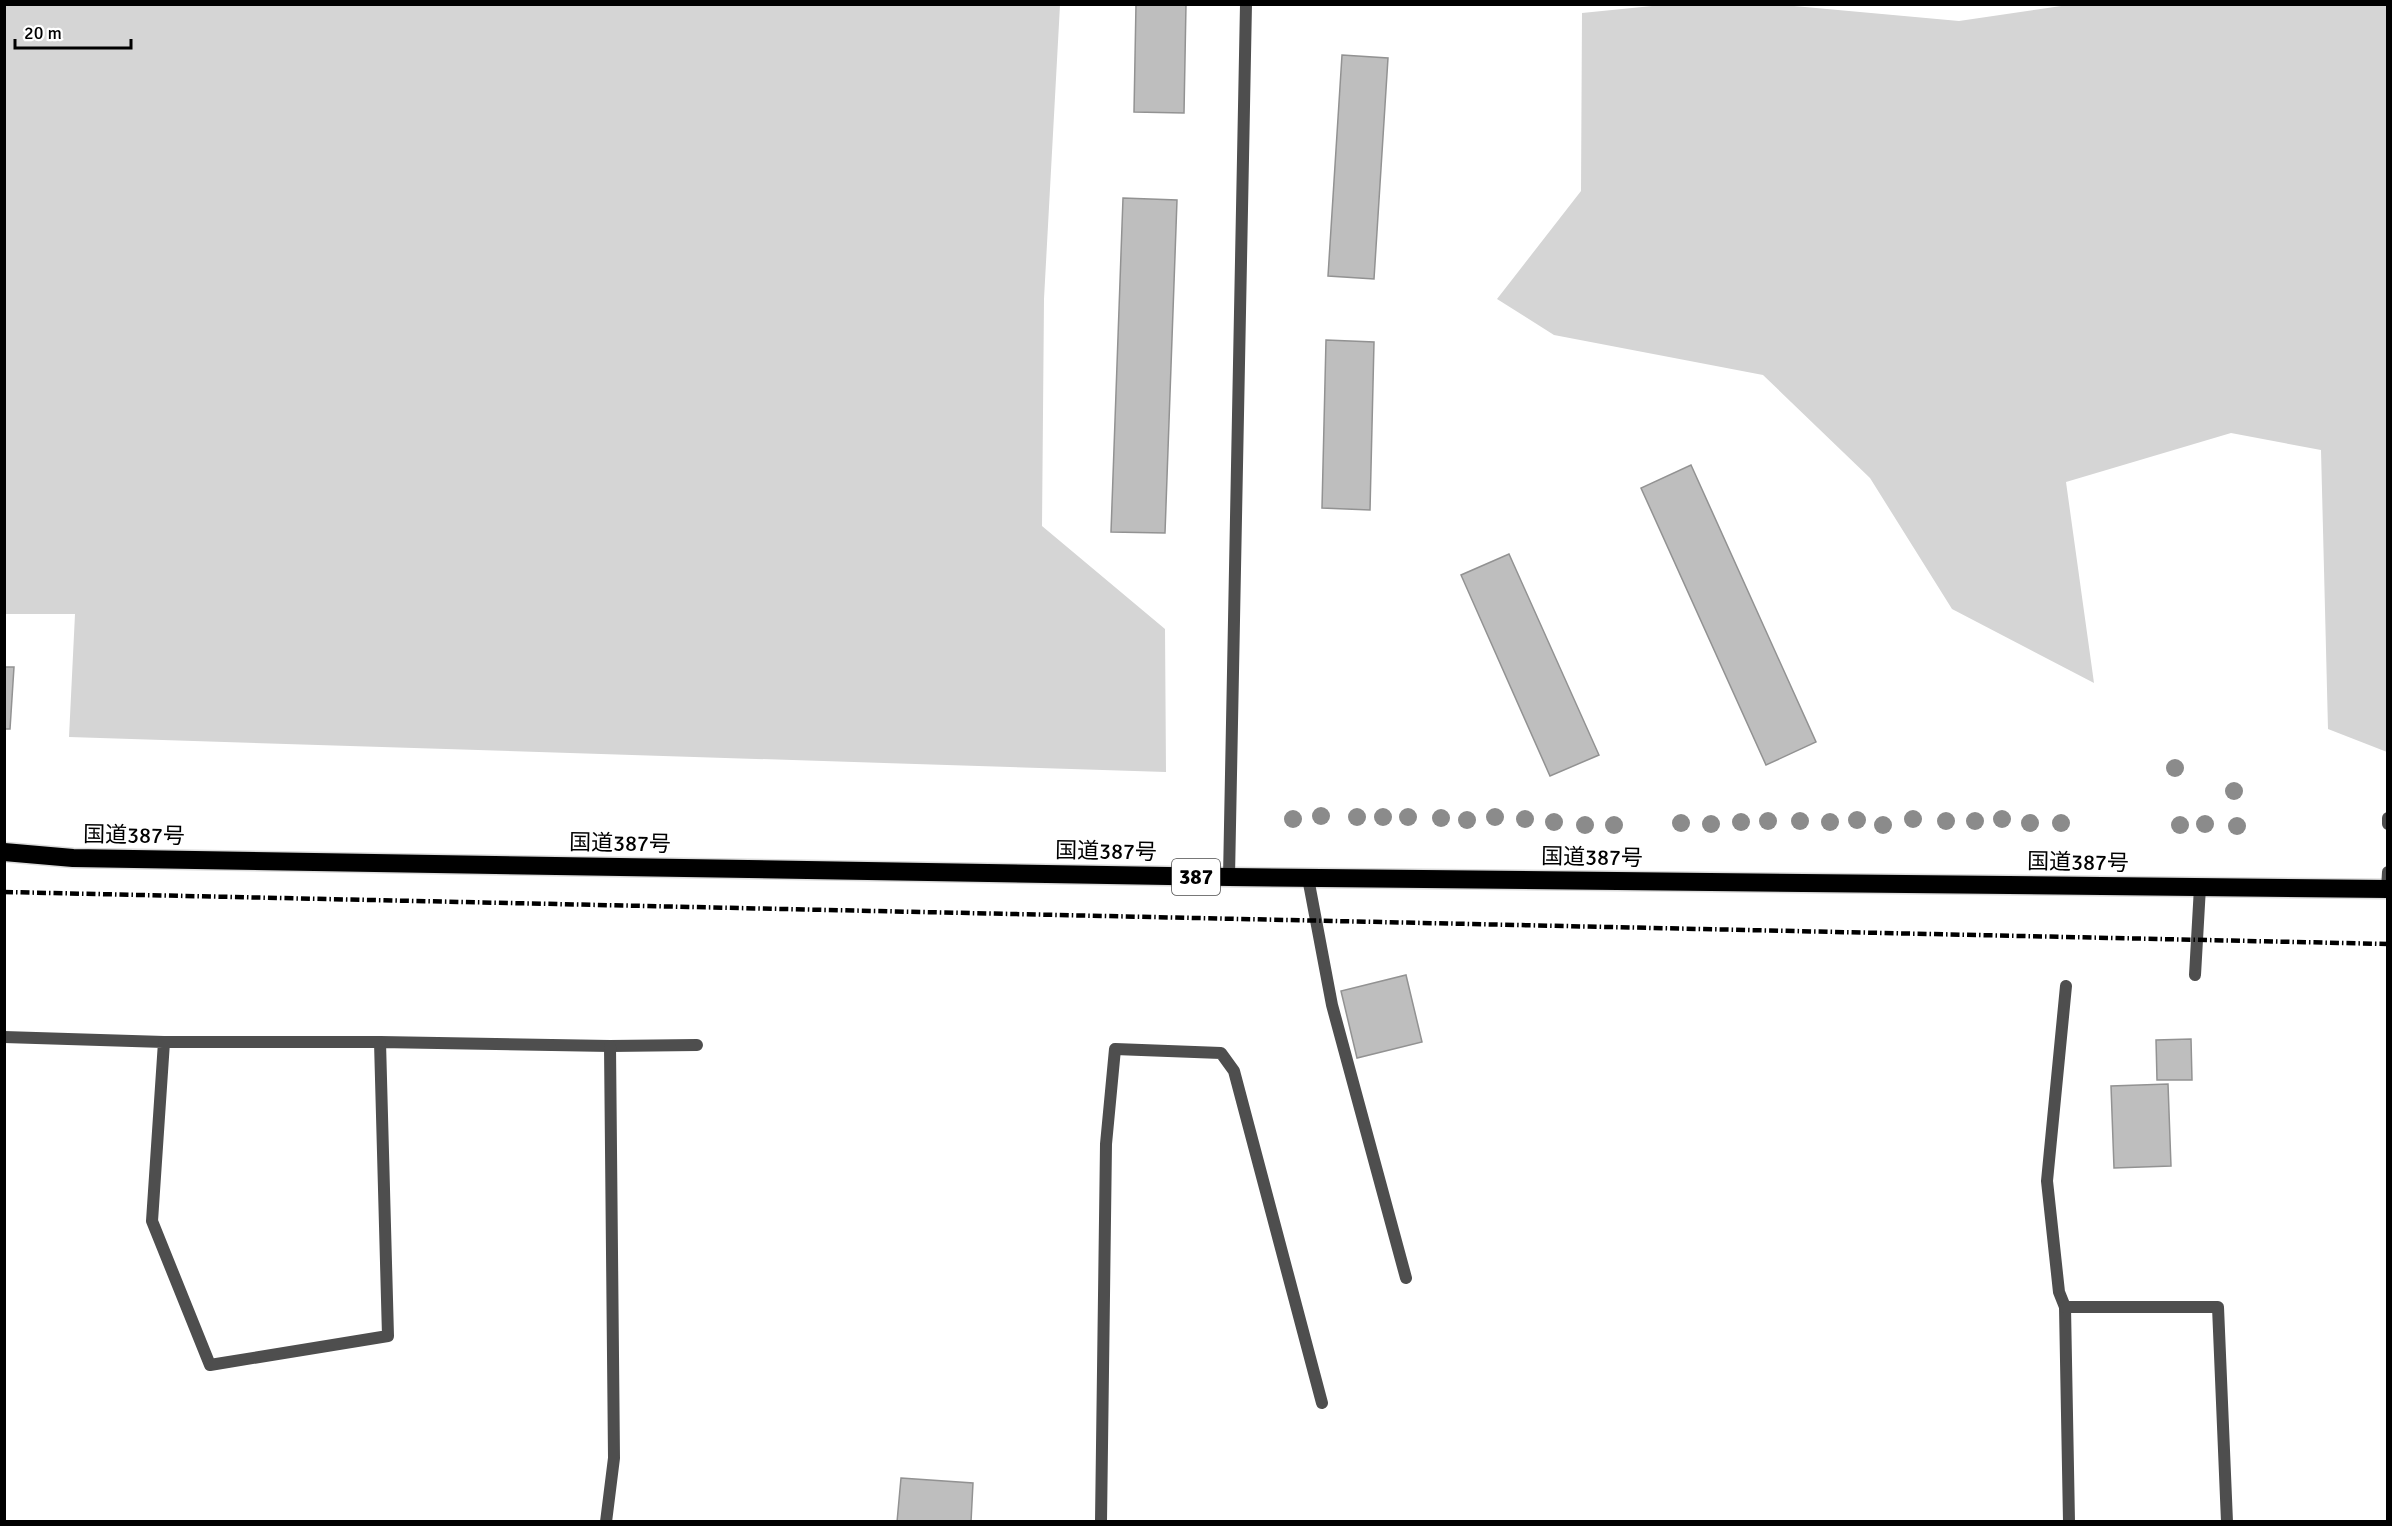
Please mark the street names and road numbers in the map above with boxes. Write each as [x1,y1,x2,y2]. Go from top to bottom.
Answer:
street label: 国道387号 [83,821,185,849]
street label: 国道387号 [569,829,671,857]
street label: 国道387号 [1055,837,1157,865]
street label: 国道387号 [1541,843,1643,871]
street label: 国道387号 [2027,848,2129,876]
road number: 387 [1172,859,1220,895]

